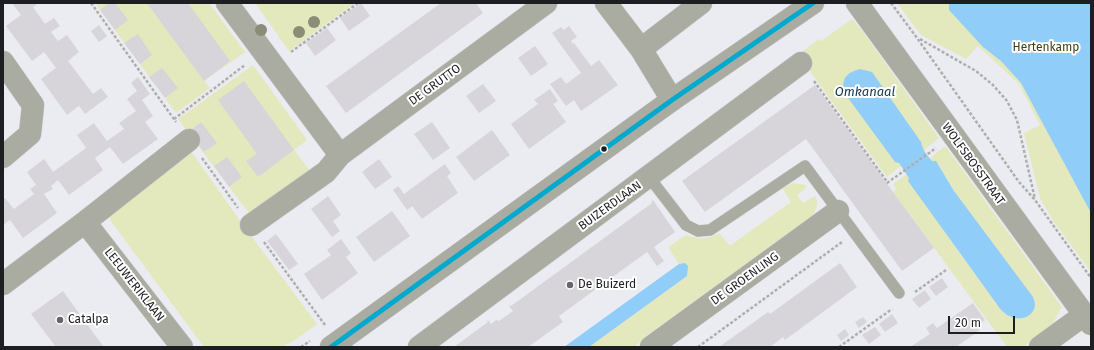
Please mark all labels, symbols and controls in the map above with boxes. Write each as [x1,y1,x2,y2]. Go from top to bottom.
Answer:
park label: Hertenkamp [1013,41,1079,55]
street label: DE GRUTTO [406,61,464,109]
water label: Omkanaal [835,84,895,100]
street label: WOLFSBOSSTRAAT [939,120,1007,208]
unlabelled marker [599,144,609,154]
street label: BUIZERDLAAN [576,178,644,234]
street label: LEEUWERIKLAAN [101,246,167,324]
street label: DE GROENLING [708,250,782,308]
place label: De Buizerd [578,278,636,292]
marker: De Buizerd [565,280,575,290]
scale bar [950,308,1017,334]
place label: Catalpa [68,313,109,327]
marker: Catalpa [55,315,65,325]
text: 20 m [955,316,981,330]

